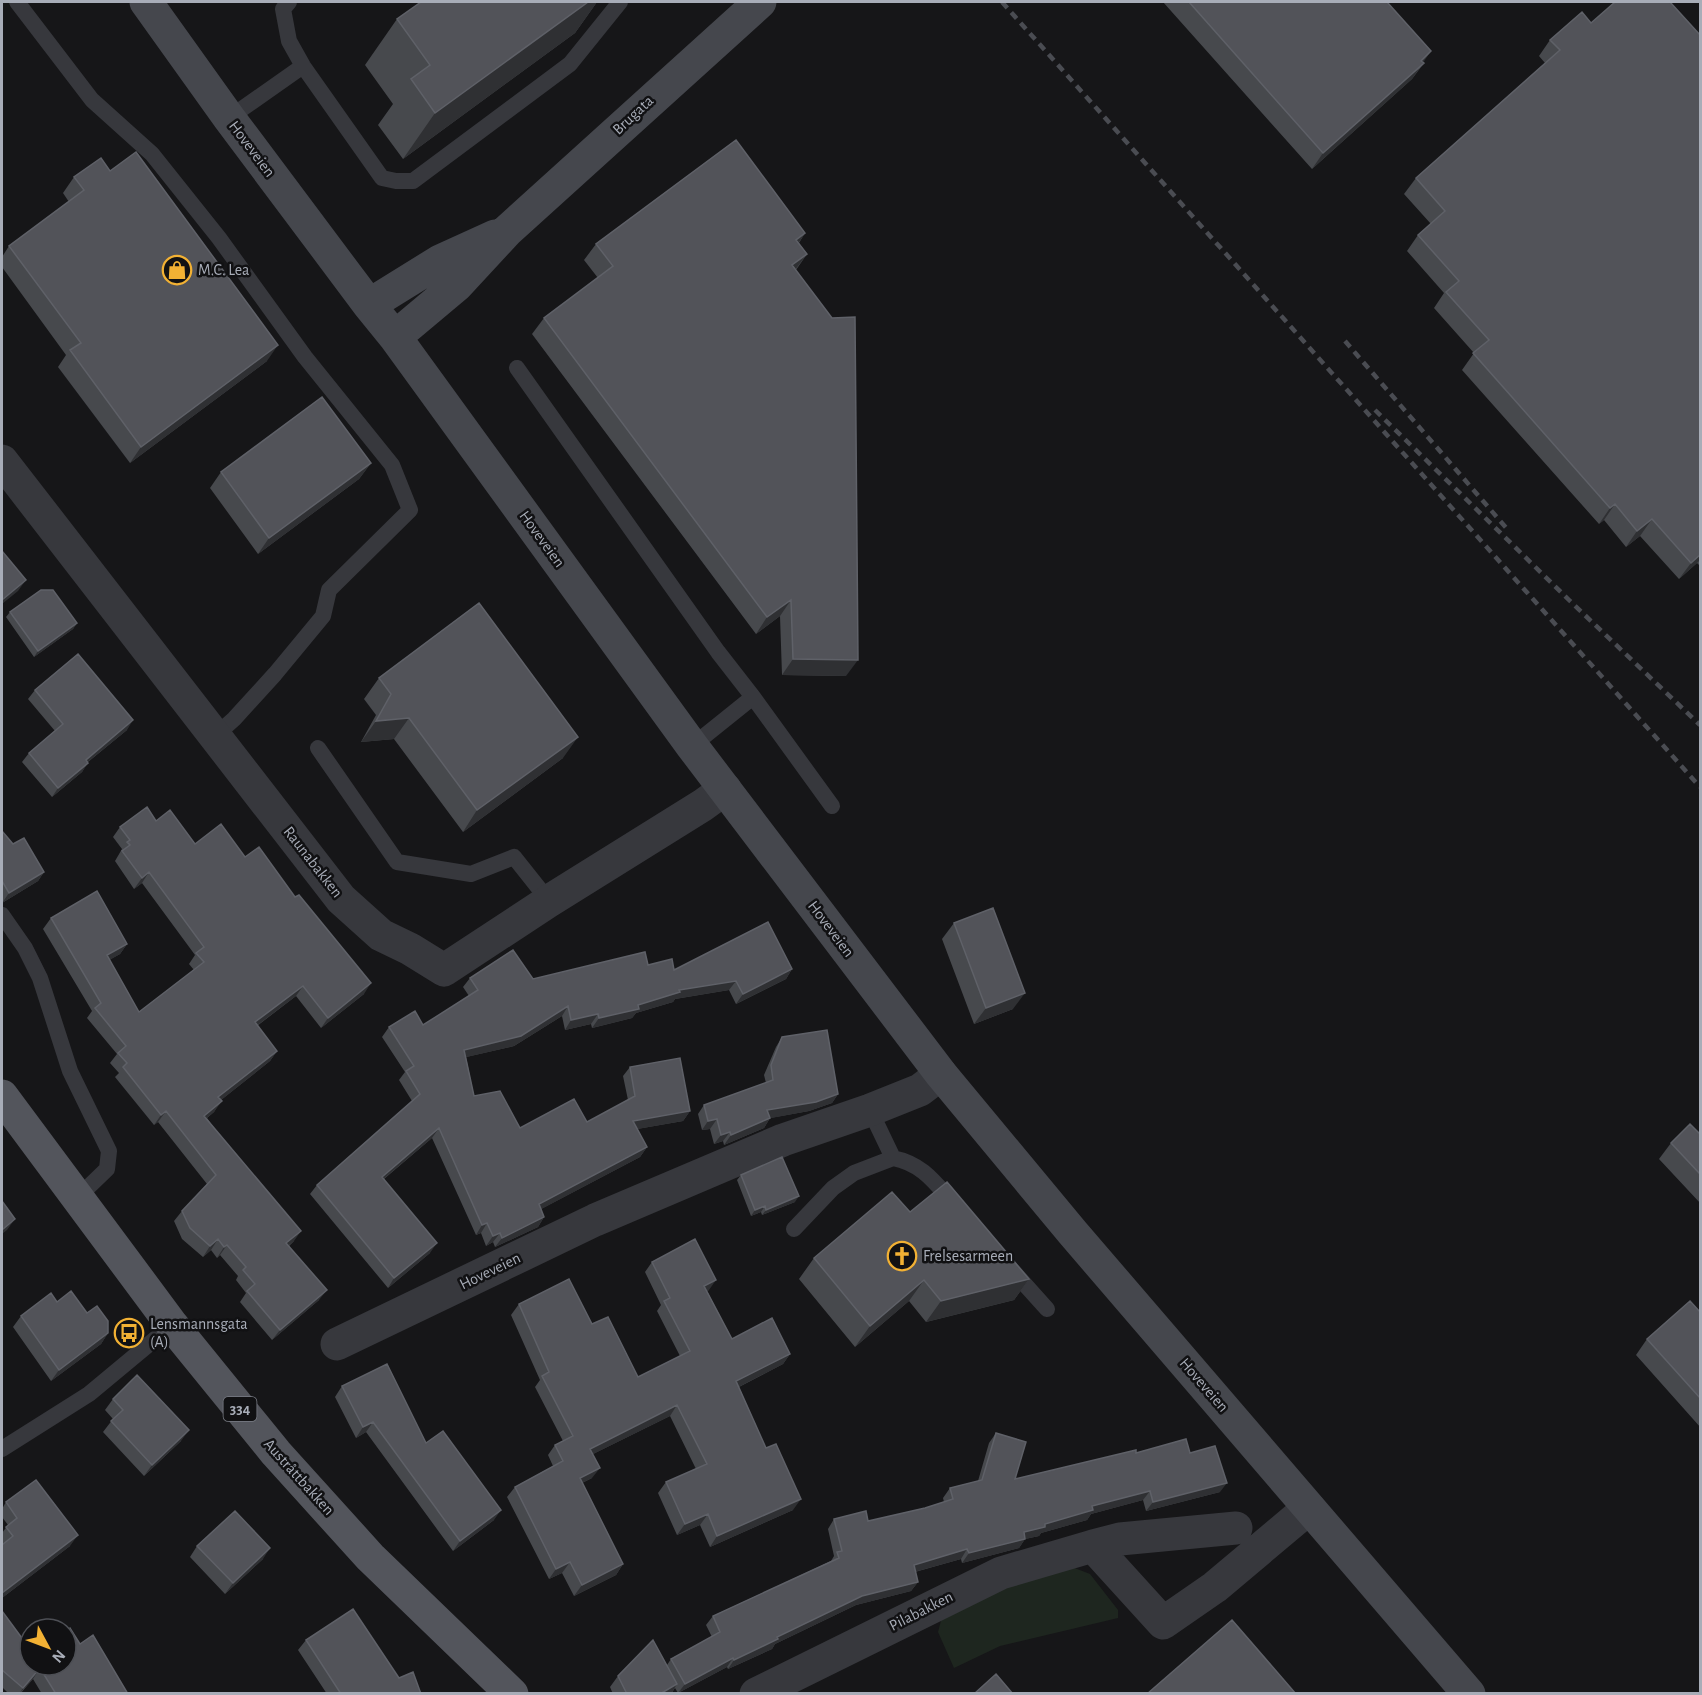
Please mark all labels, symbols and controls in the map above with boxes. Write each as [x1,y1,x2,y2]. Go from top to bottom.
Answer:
street label: Brugata [610,92,656,138]
street label: Hoveveien [226,118,278,180]
shop icon: M.C. Lea [161,254,193,286]
place label: M.C. Lea [198,262,249,278]
street label: Hoveveien [516,508,568,570]
street label: Raunabakken [280,824,346,900]
street label: Hoveveien [805,898,857,960]
church icon: Frelsesarmeen [886,1240,918,1272]
place label: Frelsesarmeen [923,1248,1013,1264]
street label: Hoveveien [457,1249,523,1293]
place label: Lensmannsgata (A) [150,1316,248,1350]
bus stop icon: Lensmannsgata (A) [113,1317,145,1349]
street label: Hoveveien [1176,1355,1232,1415]
road number: 334 [224,1397,256,1421]
street label: Austråttbakken [261,1436,337,1518]
street label: Pilabakken [887,1588,955,1634]
north arrow [18,1617,78,1677]
text: N [49,1647,68,1666]

